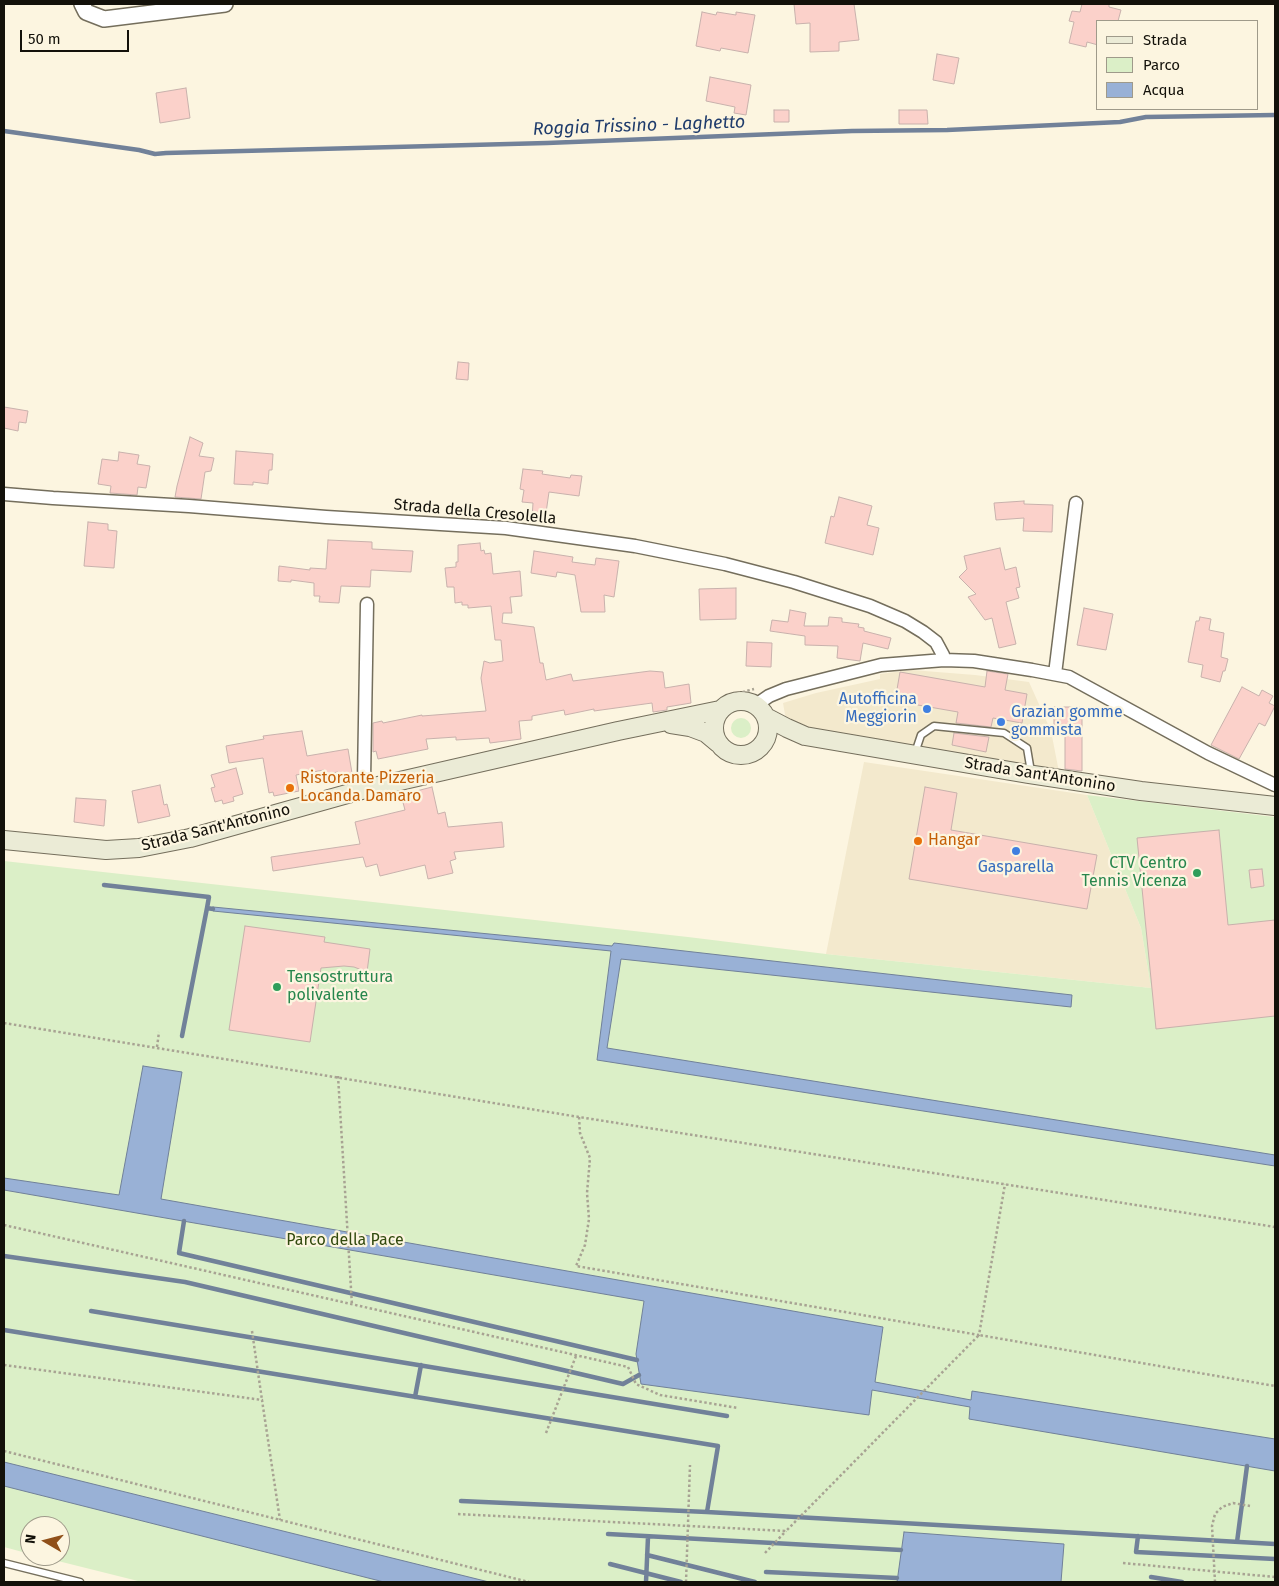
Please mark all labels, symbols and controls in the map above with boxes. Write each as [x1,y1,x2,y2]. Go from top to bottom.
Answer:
scale bar [22,20,131,52]
legend [1096,20,1259,110]
text: 50 m [28,30,61,48]
text: Strada [1143,31,1187,49]
text: Parco [1143,56,1180,74]
text: Acqua [1143,81,1184,99]
water label: Roggia Trissino - Laghetto [532,111,746,141]
street label: Strada della Cresolella [393,495,557,529]
place label: Autofficina Meggiorin [839,690,917,728]
marker: Autofficina Meggiorin [921,703,933,715]
place label: Grazian gomme gommista [1011,703,1123,741]
marker: Grazian gomme gommista [995,716,1007,728]
street label: Strada Sant'Antonino [963,754,1117,796]
place label: Ristorante Pizzeria Locanda Damaro [300,769,435,807]
marker: Ristorante Pizzeria Locanda Damaro [284,782,296,794]
street label: Strada Sant'Antonino [140,800,292,856]
place label: Hangar [928,831,980,851]
marker: Hangar [912,835,924,847]
marker: Gasparella [1010,845,1022,857]
place label: CTV Centro Tennis Vicenza [1082,854,1187,892]
place label: Gasparella [978,858,1054,878]
marker: CTV Centro Tennis Vicenza [1191,867,1203,879]
place label: Tensostruttura polivalente [287,968,393,1006]
marker: Tensostruttura polivalente [271,981,283,993]
park label: Parco della Pace [286,1231,404,1251]
north arrow [20,1516,70,1566]
text: N [22,1533,40,1545]

